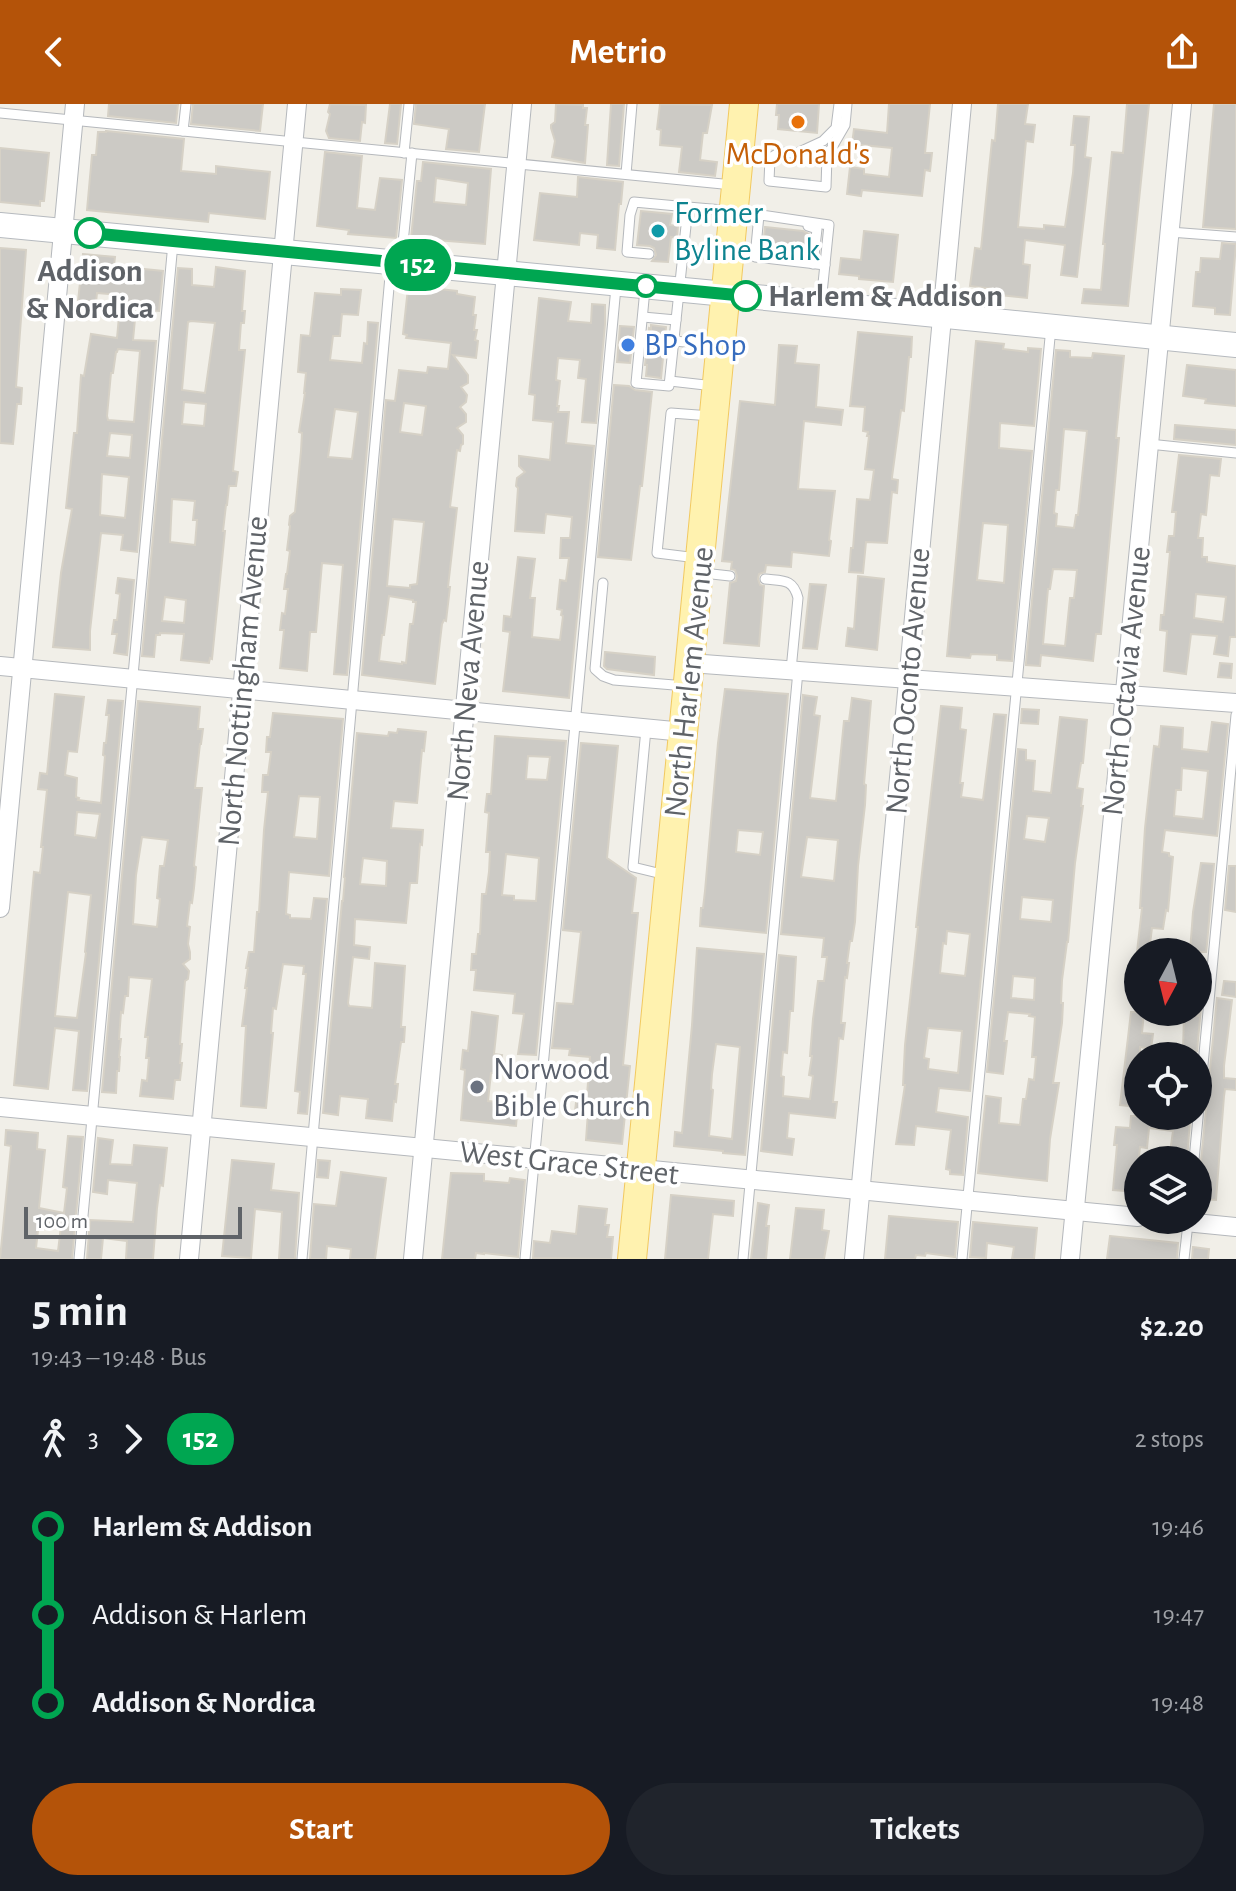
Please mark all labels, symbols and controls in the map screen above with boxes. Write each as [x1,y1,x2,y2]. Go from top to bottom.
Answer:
icon: back [32,30,76,74]
icon: share [1160,30,1204,74]
text: Metrio [570,34,666,70]
marker: McDonald's [789,113,807,131]
place label: McDonald's [726,138,870,170]
place label: Former Byline Bank [674,197,820,266]
marker: Addison & Nordica [75,218,105,248]
marker: Former Byline Bank [649,222,667,240]
line badge: 152 [372,239,464,291]
text: 152 [400,251,436,279]
place label: Addison & Nordica [26,255,154,324]
unlabelled marker [635,275,657,297]
place label: Harlem & Addison [768,280,1003,312]
marker: Harlem & Addison [731,281,761,311]
place label: BP Shop [644,329,747,361]
marker: BP Shop [619,336,637,354]
street label: North Nottingham Avenue [213,514,273,848]
street label: North Harlem Avenue [659,545,719,819]
street label: North Octavia Avenue [1096,545,1156,817]
street label: North Oconto Avenue [880,546,936,816]
street label: North Neva Avenue [442,559,494,803]
north arrow [1124,938,1212,1026]
map controls [1124,938,1212,1234]
button: locate [1124,1042,1212,1130]
place label: Norwood Bible Church [493,1053,651,1122]
marker: Norwood Bible Church [468,1078,486,1096]
street label: West Grace Street [458,1136,680,1190]
button: layers [1124,1146,1212,1234]
scale bar [24,1203,242,1239]
text: 100 m [36,1210,88,1232]
text: 5 min [32,1290,128,1334]
text: $2.20 [1140,1312,1204,1342]
text: 19:43 – 19:48 · Bus [32,1344,207,1370]
icon: walk [32,1417,76,1461]
icon: forward [111,1417,155,1461]
text: 152 [183,1425,218,1453]
text: 3 [88,1426,99,1452]
text: 2 stops [1135,1426,1204,1452]
text: Harlem & Addison [92,1512,312,1542]
text: 19:46 [1152,1514,1204,1540]
text: Addison & Harlem [92,1600,307,1630]
text: 19:47 [1154,1602,1204,1628]
text: Addison & Nordica [92,1688,316,1718]
text: 19:48 [1152,1690,1204,1716]
button: Start [32,1783,610,1875]
button: Tickets [626,1783,1204,1875]

